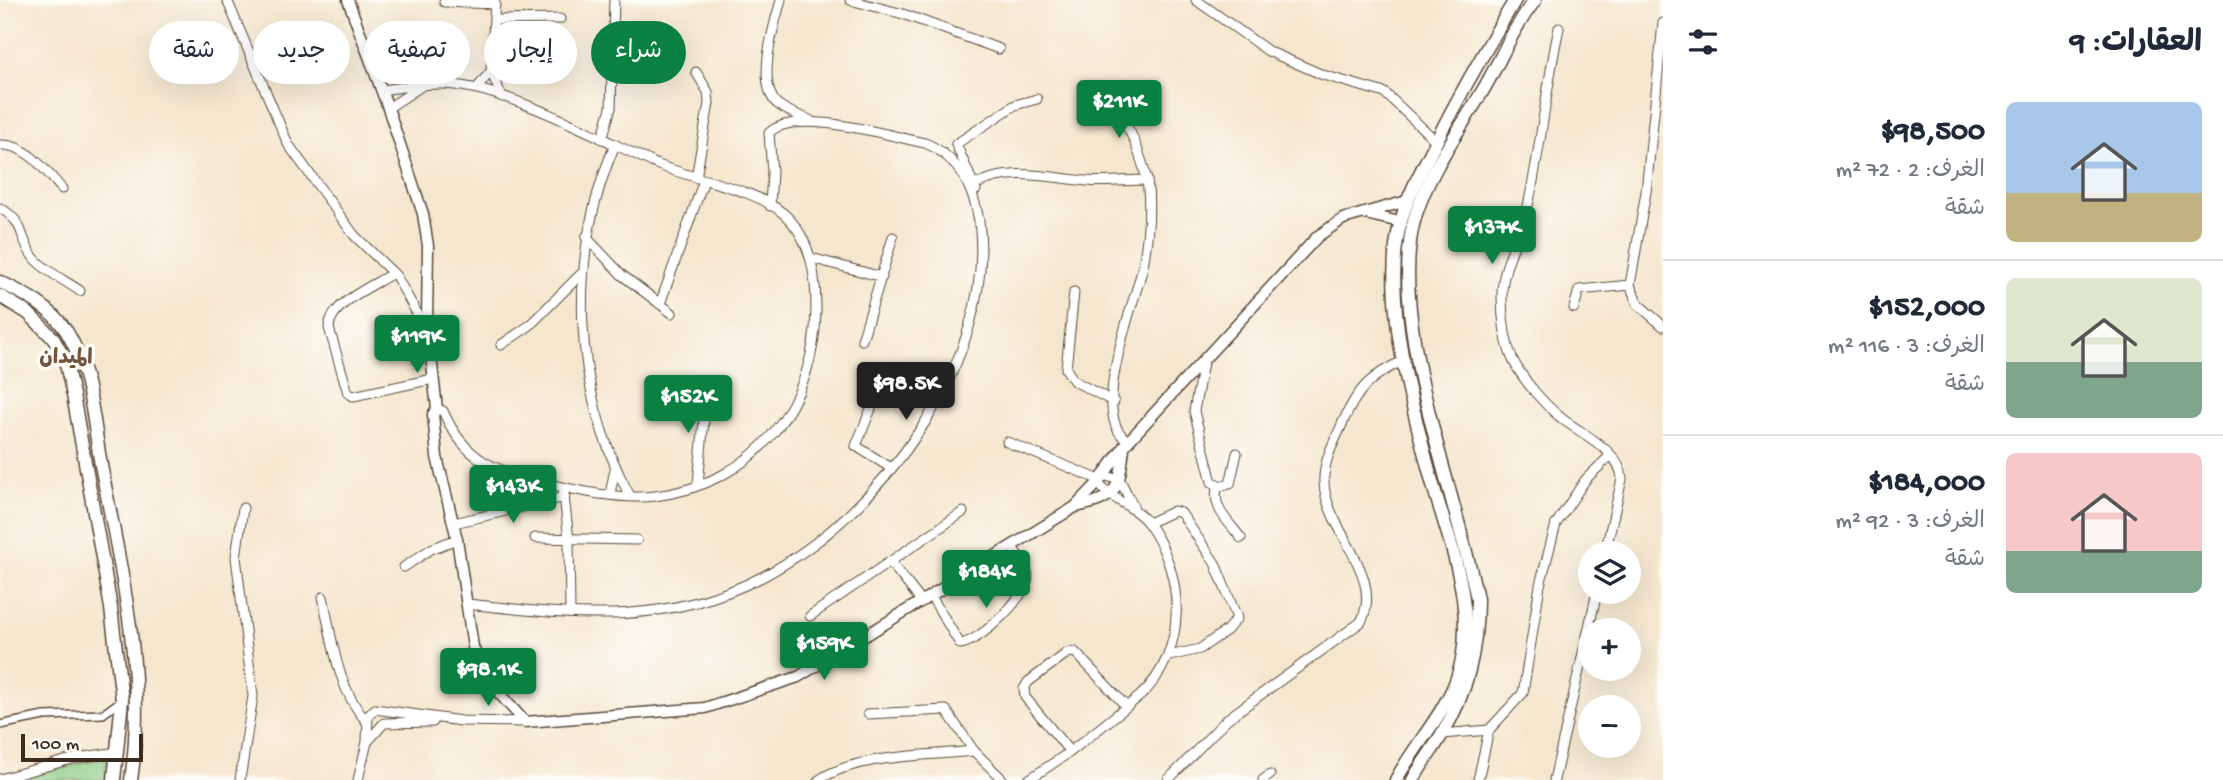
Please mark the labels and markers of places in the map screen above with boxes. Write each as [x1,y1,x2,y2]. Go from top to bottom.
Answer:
pin: $211K [1070,80,1168,140]
pin: $137K [1443,206,1541,266]
pin: $119K [368,316,466,375]
pin: $98.5K [849,362,963,422]
pin: $152K [639,376,737,435]
pin: $143K [464,466,562,525]
pin: $184K [937,550,1035,610]
pin: $159K [775,622,873,682]
pin: $98.1K [431,648,545,708]

